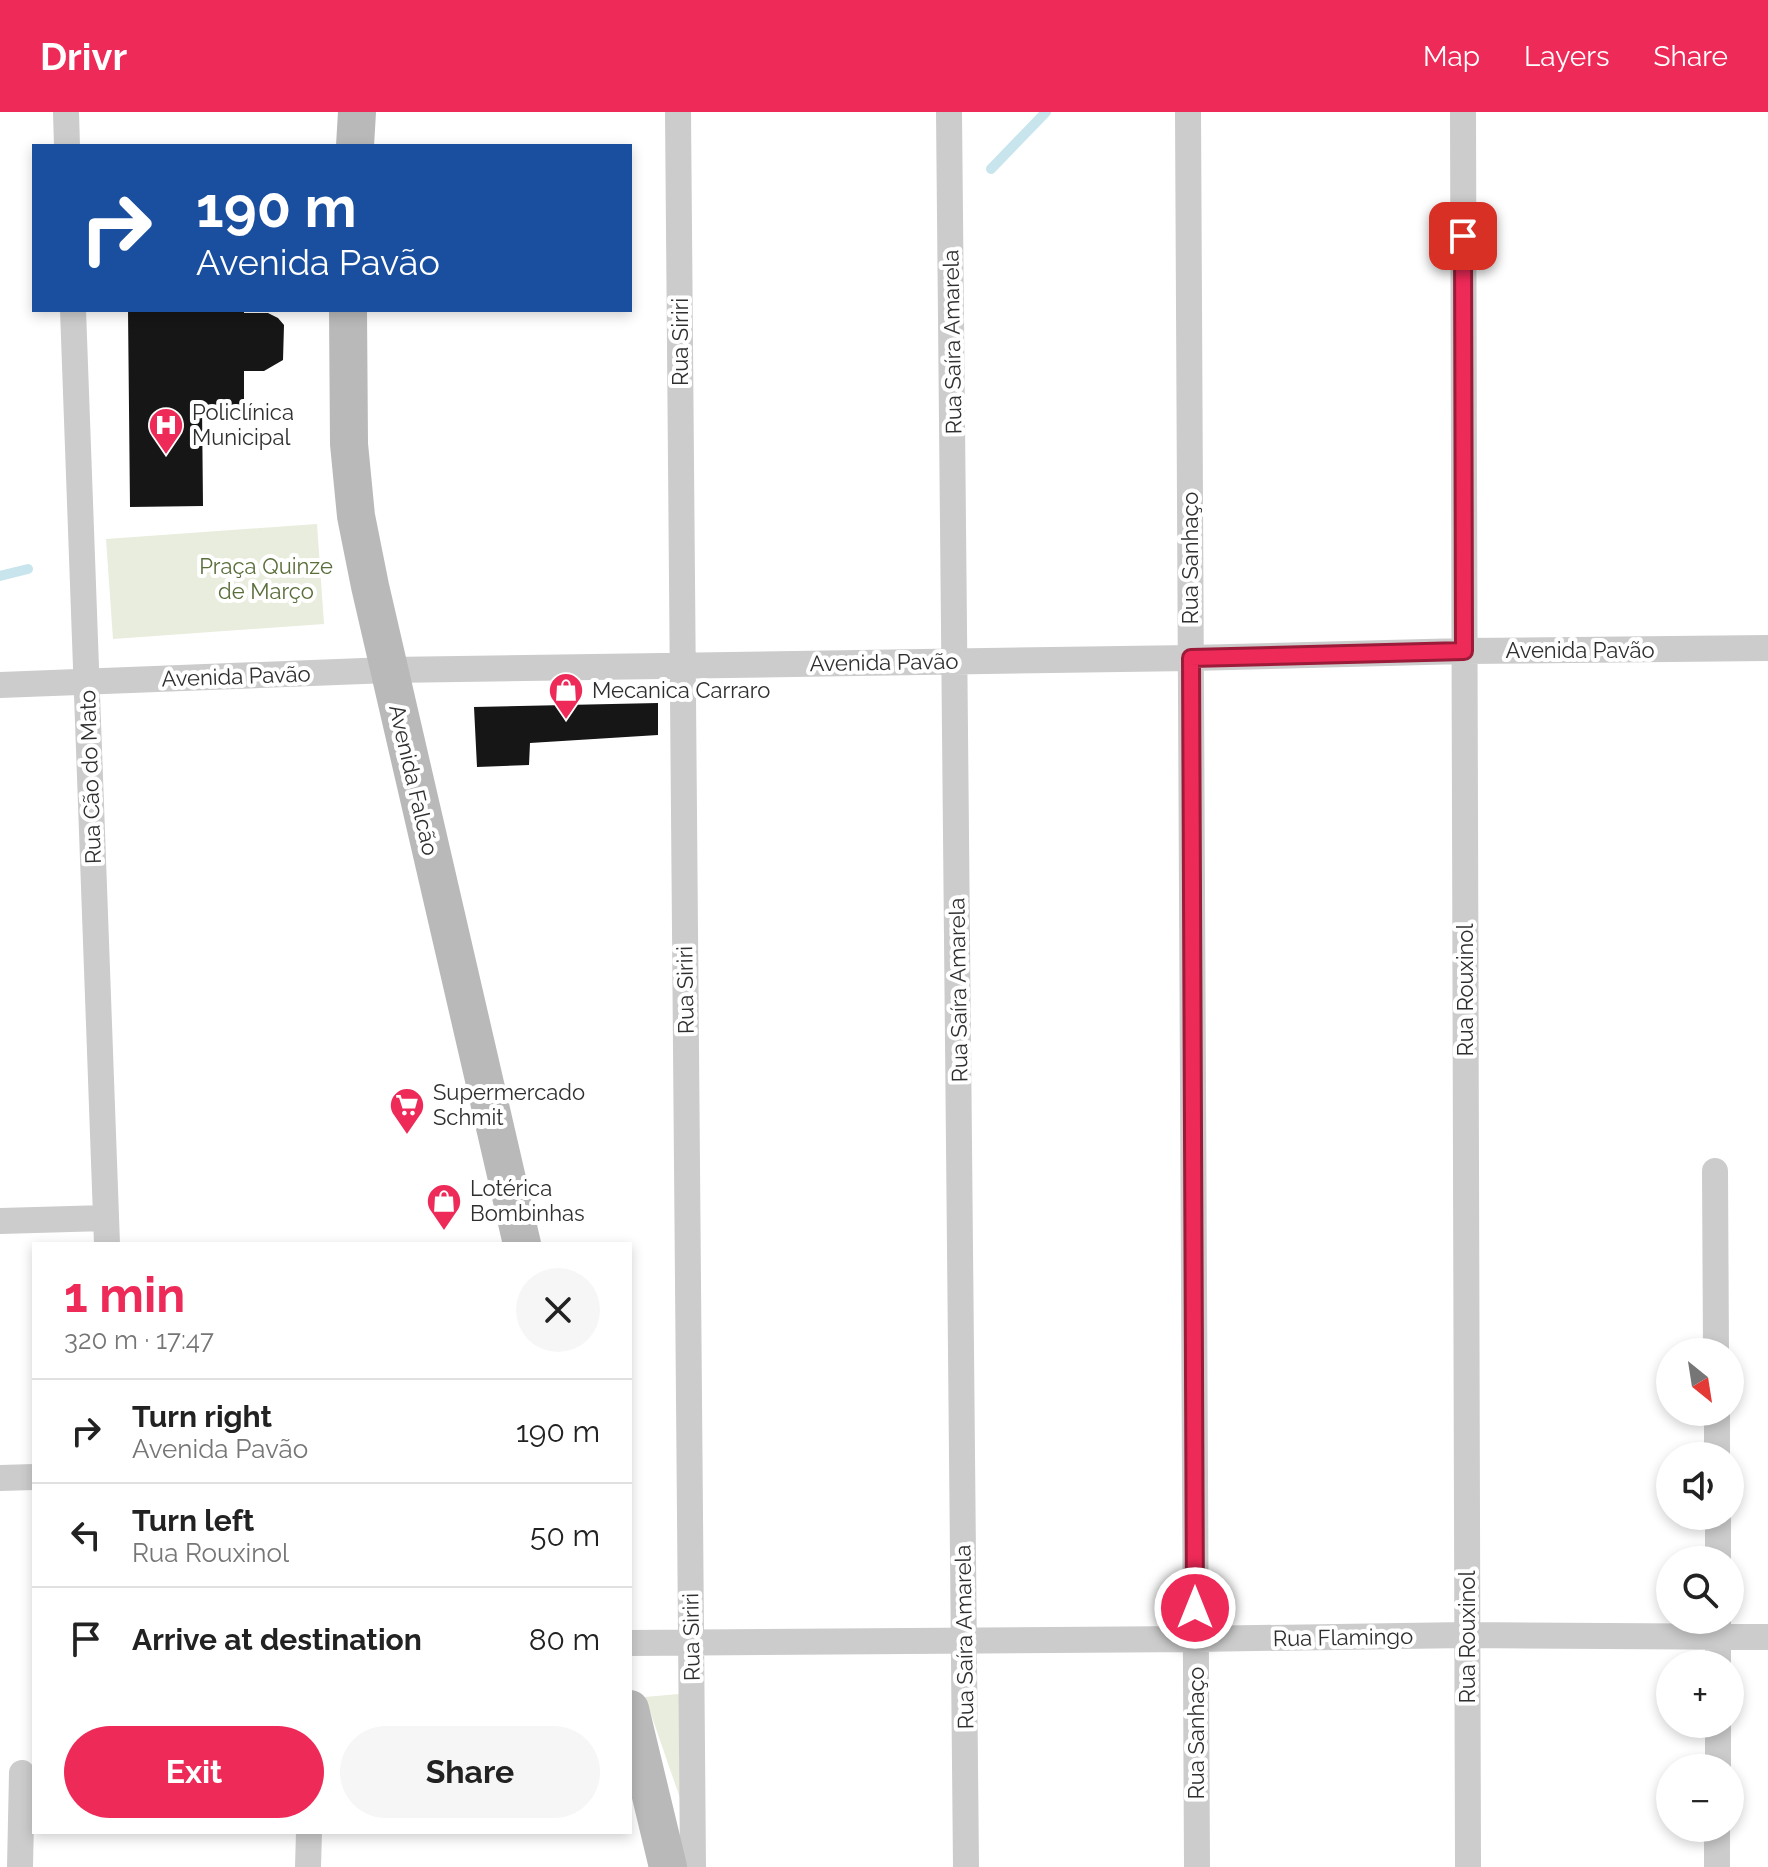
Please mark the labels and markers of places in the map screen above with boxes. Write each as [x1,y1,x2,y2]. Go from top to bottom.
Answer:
pin [1429,202,1497,270]
place label: Policlínica Municipal [192,399,294,450]
hospital icon: Policlínica Municipal [147,406,185,456]
shop icon: Mecanica Carraro [547,671,585,721]
place label: Mecanica Carraro [592,677,770,703]
place label: Supermercado Schmit [433,1079,585,1130]
supermarket icon: Supermercado Schmit [388,1086,426,1136]
place label: Lotérica Bombinhas [470,1175,585,1226]
shop icon: Lotérica Bombinhas [425,1182,463,1232]

